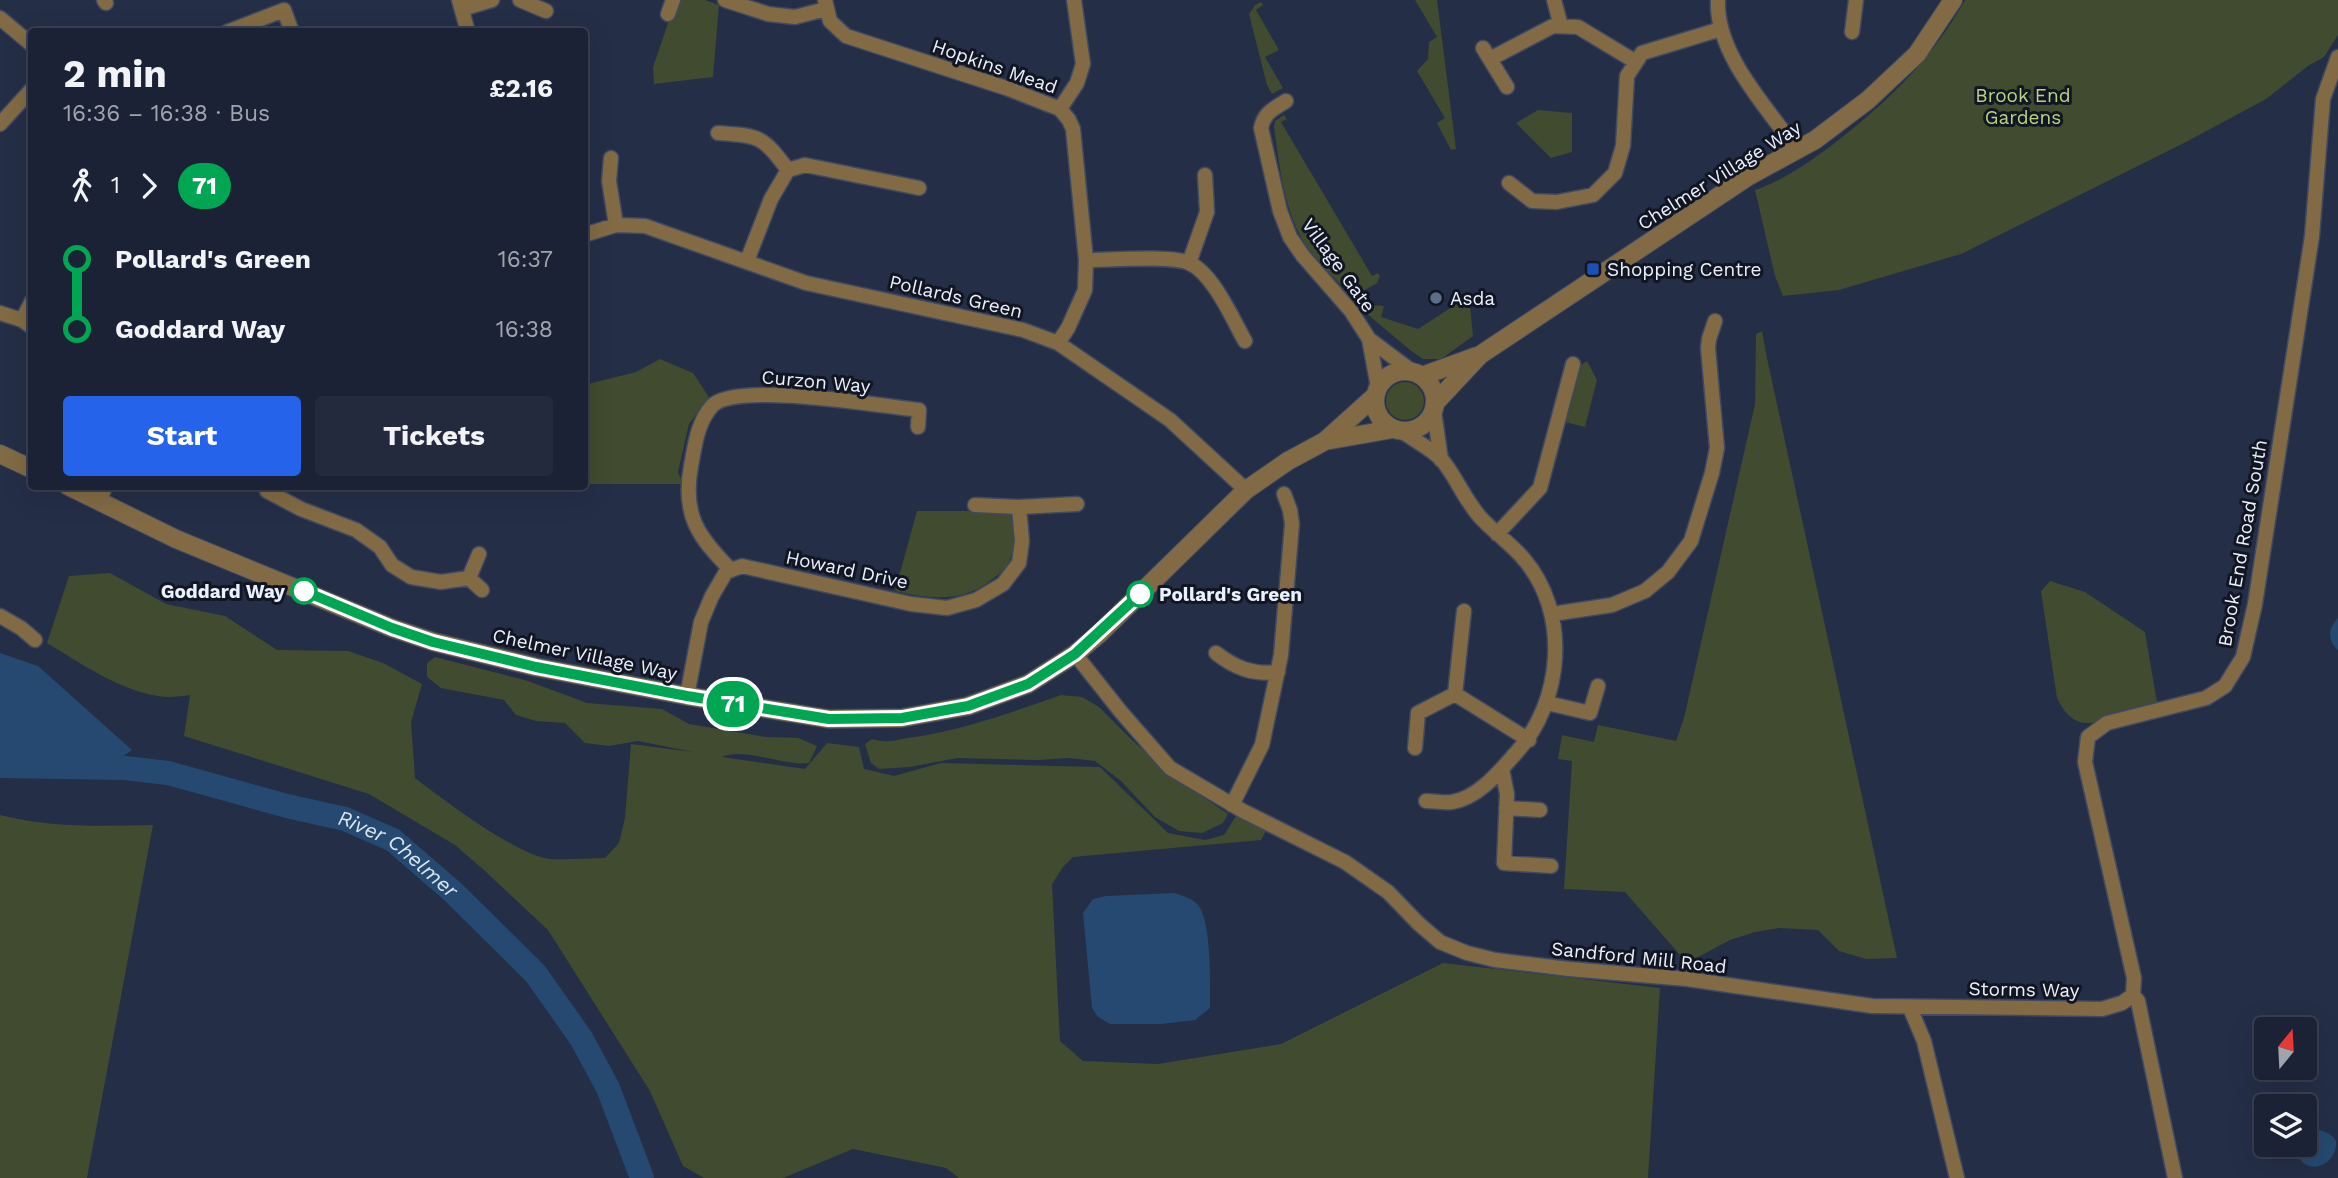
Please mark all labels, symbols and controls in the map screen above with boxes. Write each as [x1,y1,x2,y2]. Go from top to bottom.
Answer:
street label: Hopkins Mead [929,34,1060,99]
text: 2 min [63,52,167,96]
text: £2.16 [489,73,553,103]
park label: Brook End Gardens [1975,84,2071,129]
text: 16:36 – 16:38 · Bus [63,100,270,127]
street label: Chelmer Village Way [1633,116,1805,235]
icon: walk [63,167,101,205]
icon: forward [130,167,168,205]
text: 1 [111,172,120,199]
text: 71 [192,172,217,200]
street label: Village Gate [1297,214,1380,317]
text: Pollard's Green [115,244,311,274]
text: 16:37 [498,246,553,273]
place label: Shopping Centre [1607,258,1762,281]
marker: Shopping Centre [1585,261,1601,277]
street label: Pollards Green [887,270,1025,323]
place label: Asda [1450,287,1495,310]
marker: Asda [1428,290,1444,306]
text: Goddard Way [115,314,285,344]
text: 16:38 [496,316,553,343]
street label: Curzon Way [761,365,872,398]
button: Start [63,396,301,476]
button: Tickets [315,396,553,476]
street label: Brook End Road South [2213,438,2272,648]
street label: Howard Drive [784,545,910,594]
marker: Goddard Way [291,578,317,604]
place label: Goddard Way [161,580,285,603]
marker: Pollard's Green [1127,581,1153,607]
place label: Pollard's Green [1159,583,1302,606]
street label: Chelmer Village Way [490,624,679,685]
line badge: 71 [702,681,764,727]
text: 71 [721,690,745,718]
water label: River Chelmer [336,805,464,903]
street label: Sandford Mill Road [1550,937,1728,978]
street label: Storms Way [1968,977,2080,1002]
north arrow [2254,1017,2317,1080]
map controls [2254,1017,2317,1157]
button: layers [2254,1094,2317,1157]

